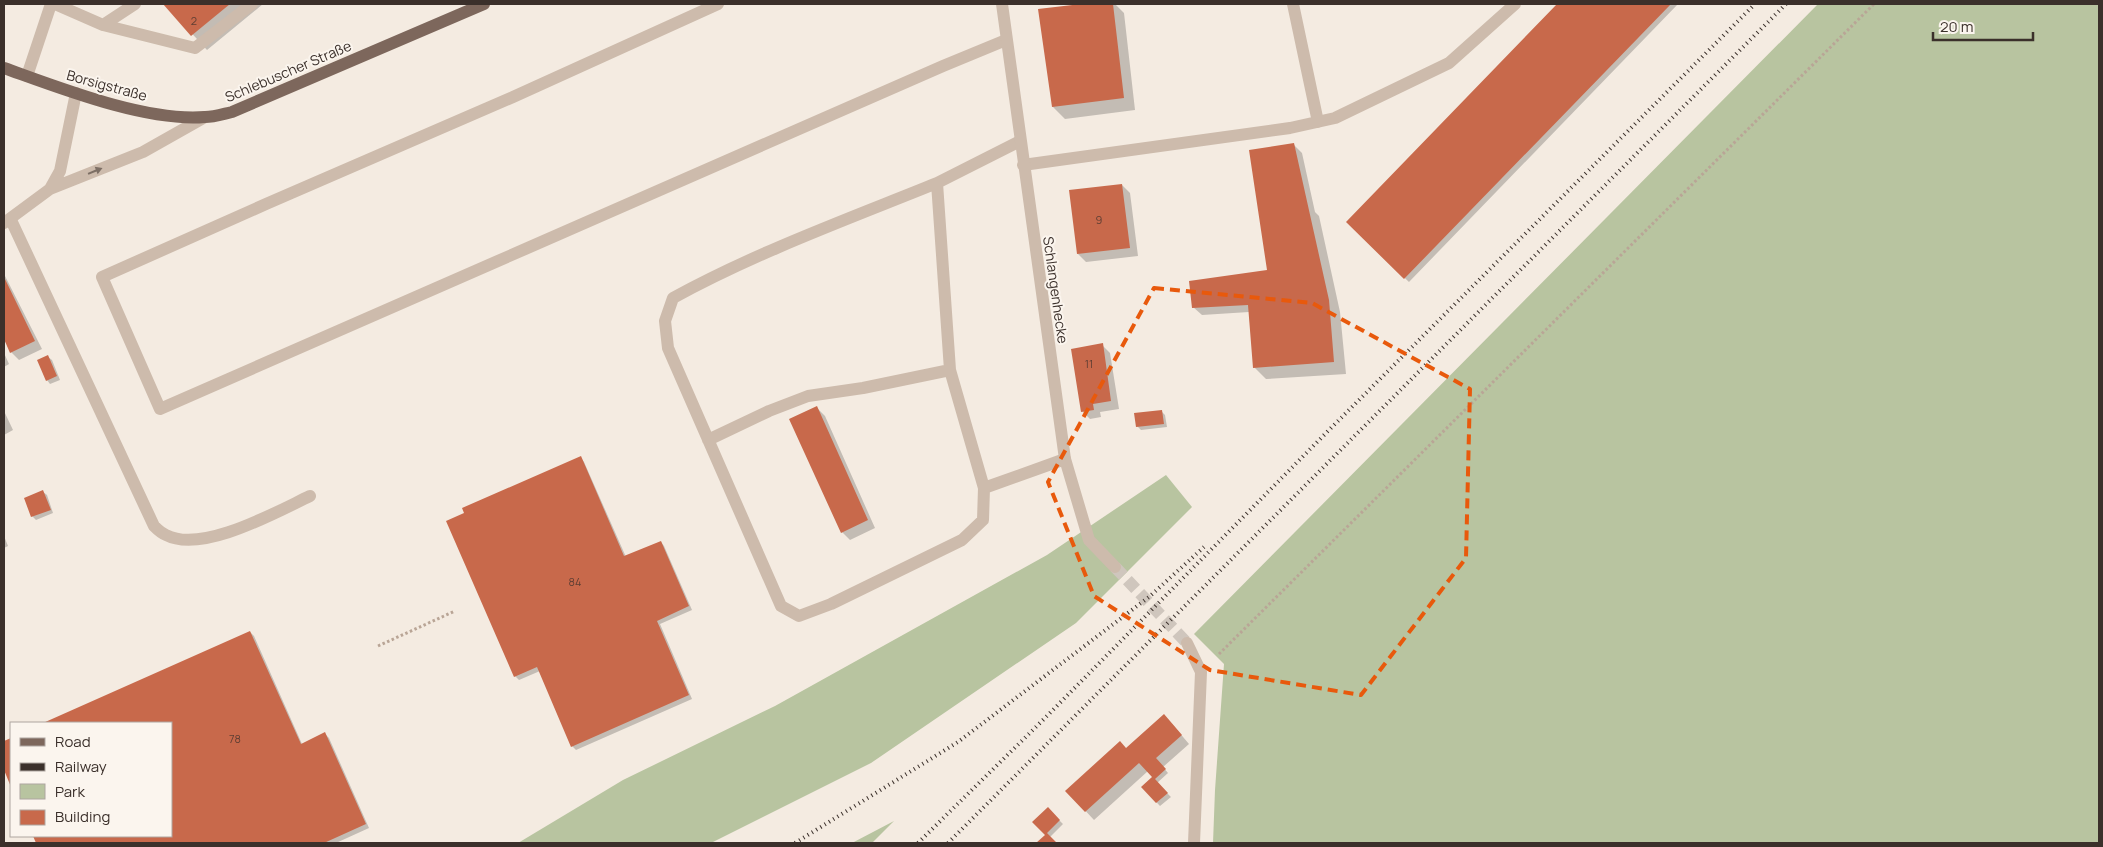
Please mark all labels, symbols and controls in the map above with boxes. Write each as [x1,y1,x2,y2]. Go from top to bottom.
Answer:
scale bar [1933,10,2033,42]
house number: 2 [191,13,197,28]
text: 20 m [1940,16,1973,37]
street label: Schlebuscher Straße [222,36,354,106]
street label: Borsigstraße [65,65,149,105]
one-way arrow [88,167,103,175]
house number: 9 [1096,212,1103,227]
street label: Schlangenhecke [1039,235,1073,345]
house number: 11 [1085,356,1093,371]
house number: 84 [569,574,581,589]
legend [10,722,172,837]
text: Road [55,731,91,752]
house number: 78 [229,731,241,746]
text: Railway [55,756,107,777]
text: Park [55,781,85,802]
text: Building [55,806,110,827]

